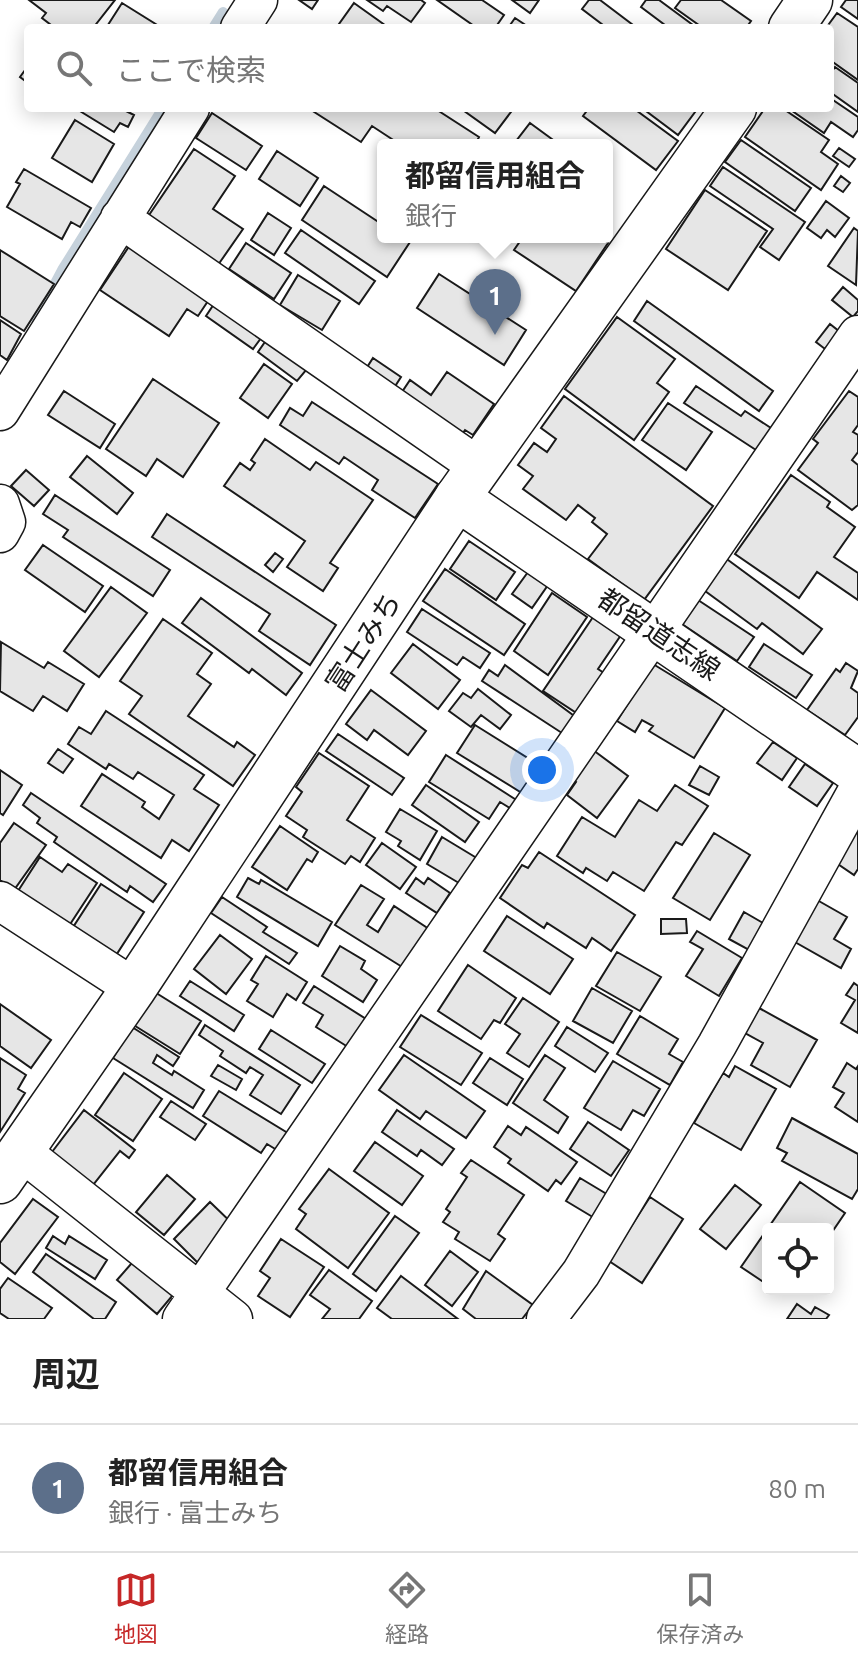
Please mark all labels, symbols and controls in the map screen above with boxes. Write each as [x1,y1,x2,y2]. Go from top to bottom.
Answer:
search box [24,24,834,112]
icon: search [52,46,96,90]
text: ここで検索 [116,53,266,87]
popup [377,139,613,243]
text: 都留信用組合 [405,158,585,192]
text: 銀行 [405,201,457,230]
pin: 1 [469,269,521,335]
street label: 都留道志線 [593,582,726,686]
street label: 富士みち [319,586,406,697]
your location [522,750,562,790]
map controls [762,1223,834,1295]
button: locate [762,1223,834,1295]
text: 周辺 [32,1354,100,1392]
text: 都留信用組合 [108,1455,288,1489]
text: 1 [51,1474,65,1503]
text: 80 m [768,1474,826,1503]
text: 銀行 · 富士みち [108,1498,282,1527]
tab: 地図 [114,1568,158,1648]
tab: 経路 [385,1568,429,1648]
tab: 保存済み [656,1568,744,1648]

